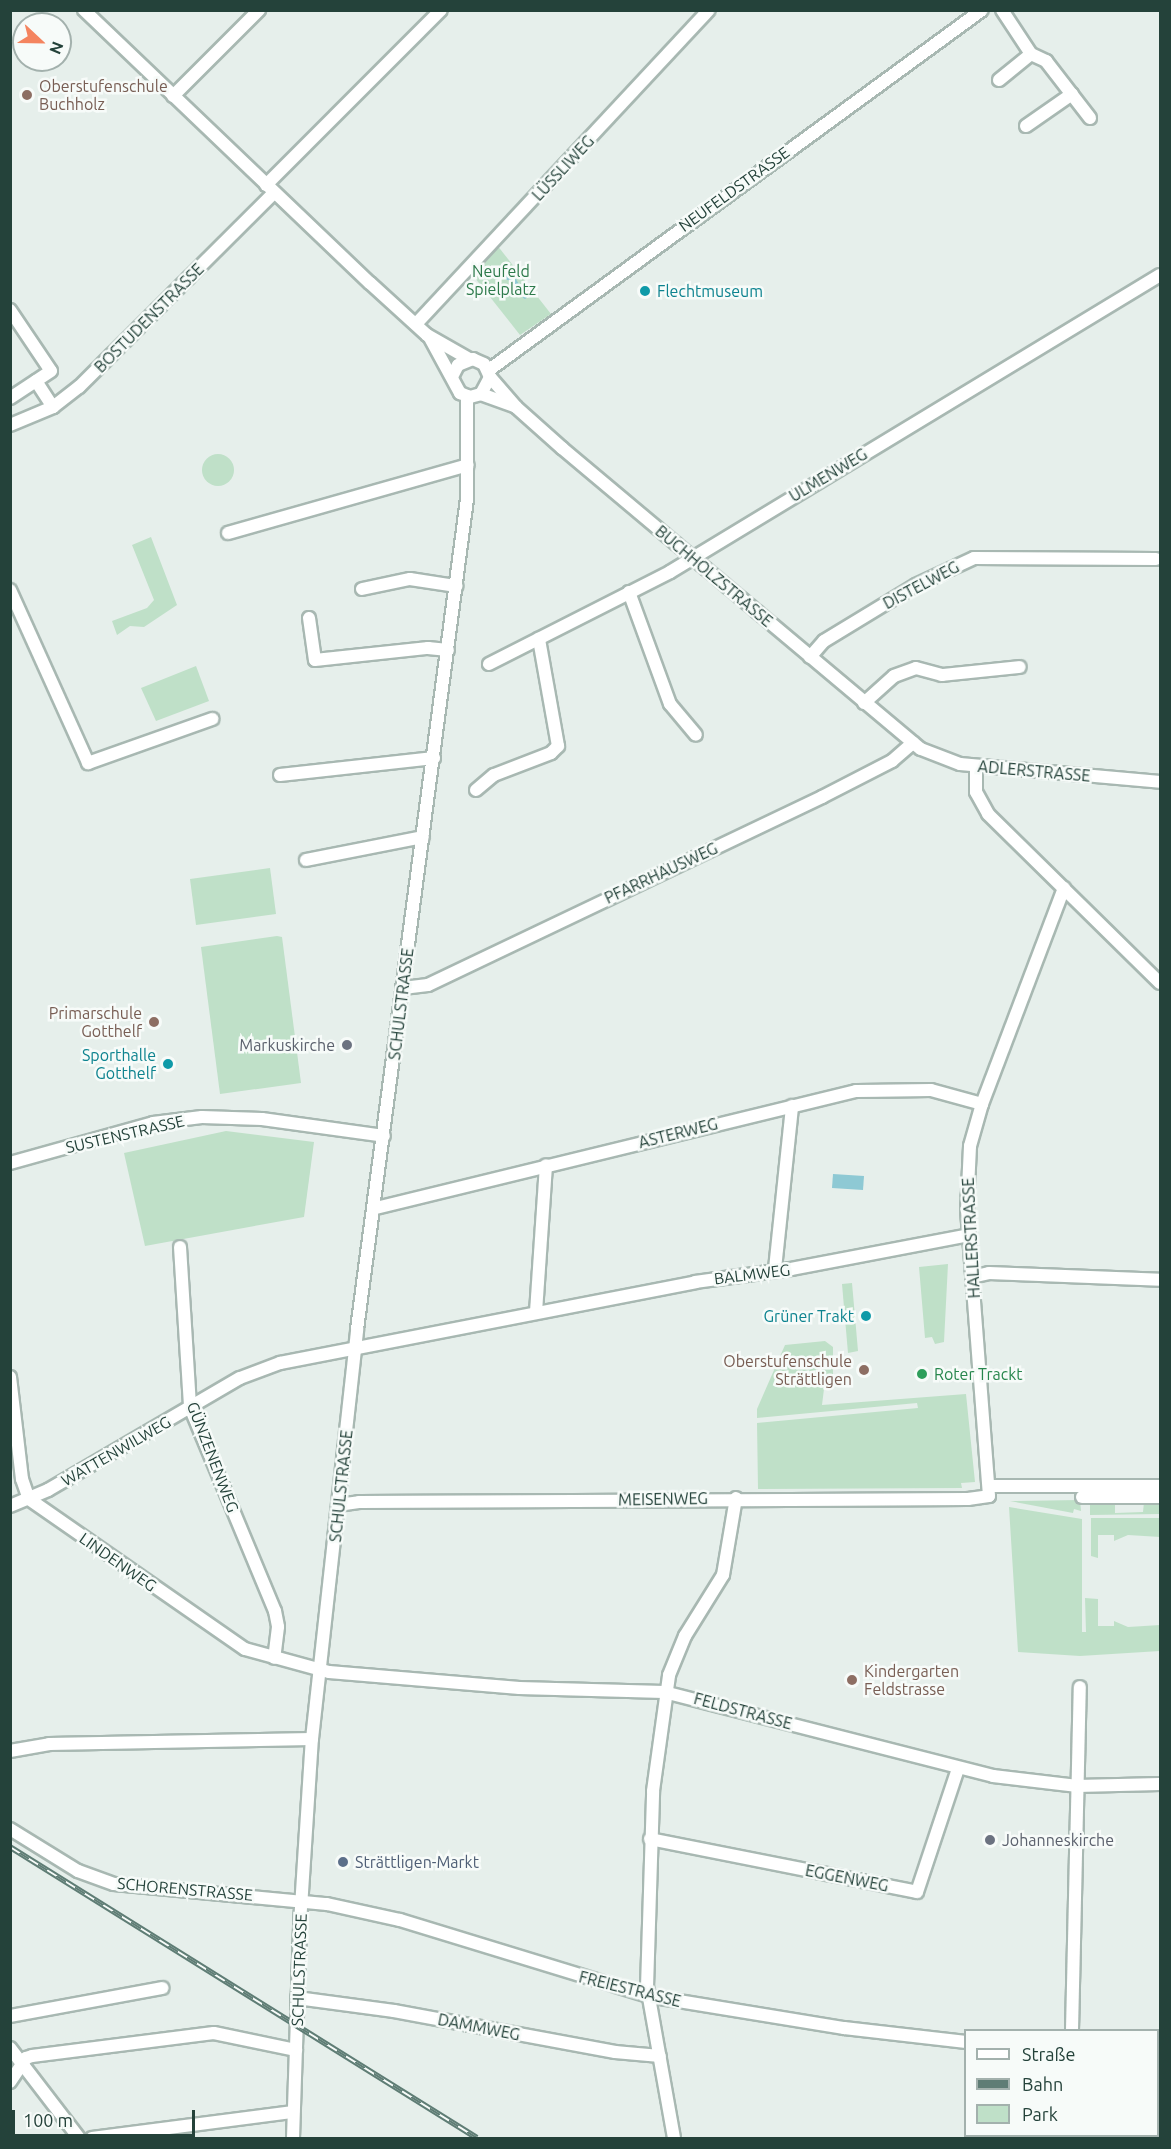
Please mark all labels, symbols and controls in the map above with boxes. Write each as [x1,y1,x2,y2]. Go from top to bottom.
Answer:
north arrow [12,12,72,72]
text: N [46,39,67,57]
place label: Oberstufenschule Buchholz [39,76,168,114]
marker: Oberstufenschule Buchholz [20,88,34,102]
street label: LÜSSLIWEG [528,131,598,205]
street label: NEUFELDSTRASSE [675,142,793,236]
street label: BOSTUDENSTRASSE [90,259,208,377]
park label: Neufeld Spielplatz [466,261,536,299]
place label: Flechtmuseum [657,281,763,301]
marker: Flechtmuseum [638,284,652,298]
street label: ULMENWEG [786,444,870,506]
street label: BUCHHOLZSTRASSE [651,521,777,631]
street label: DISTELWEG [880,557,962,613]
street label: ADLERSTRASSE [977,757,1091,785]
street label: PFARRHAUSWEG [601,838,721,908]
street label: SCHULSTRASSE [385,947,417,1061]
place label: Primarschule Gotthelf [49,1003,142,1041]
marker: Primarschule Gotthelf [147,1015,161,1029]
place label: Markuskirche [239,1035,335,1055]
marker: Markuskirche [340,1038,354,1052]
place label: Sporthalle Gotthelf [82,1045,156,1083]
marker: Sporthalle Gotthelf [161,1057,175,1071]
street label: SUSTENSTRASSE [64,1111,186,1157]
street label: ASTERWEG [636,1114,720,1152]
street label: HALLERSTRASSE [958,1177,984,1299]
street label: BALMWEG [713,1260,791,1288]
place label: Grüner Trakt [764,1306,854,1326]
marker: Grüner Trakt [859,1309,873,1323]
place label: Oberstufenschule Strättligen [723,1351,852,1389]
marker: Oberstufenschule Strättligen [857,1363,871,1377]
place label: Roter Trackt [934,1364,1023,1384]
marker: Roter Trackt [915,1367,929,1381]
street label: GÜNZENENWEG [183,1399,243,1515]
street label: WATTENWILWEG [58,1412,174,1490]
street label: SCHULSTRASSE [326,1429,356,1543]
street label: MEISENWEG [618,1489,708,1509]
street label: LINDENWEG [76,1528,160,1596]
place label: Kindergarten Feldstrasse [864,1661,959,1699]
marker: Kindergarten Feldstrasse [845,1673,859,1687]
street label: FELDSTRASSE [692,1689,794,1733]
place label: Johanneskirche [1002,1830,1114,1850]
marker: Johanneskirche [983,1833,997,1847]
place label: Strättligen-Markt [355,1852,479,1872]
marker: Strättligen-Markt [336,1855,350,1869]
street label: EGGENWEG [804,1861,890,1895]
street label: SCHORENSTRASSE [116,1874,254,1904]
street label: SCHULSTRASSE [287,1913,311,2027]
street label: FREIESTRASSE [577,1967,683,2011]
street label: DAMMWEG [436,2010,522,2044]
legend [964,2029,1159,2137]
text: Straße [1022,2044,1075,2064]
text: Bahn [1022,2074,1063,2094]
scale bar [15,2098,198,2136]
text: Park [1022,2104,1058,2124]
text: 100 m [23,2110,73,2130]

